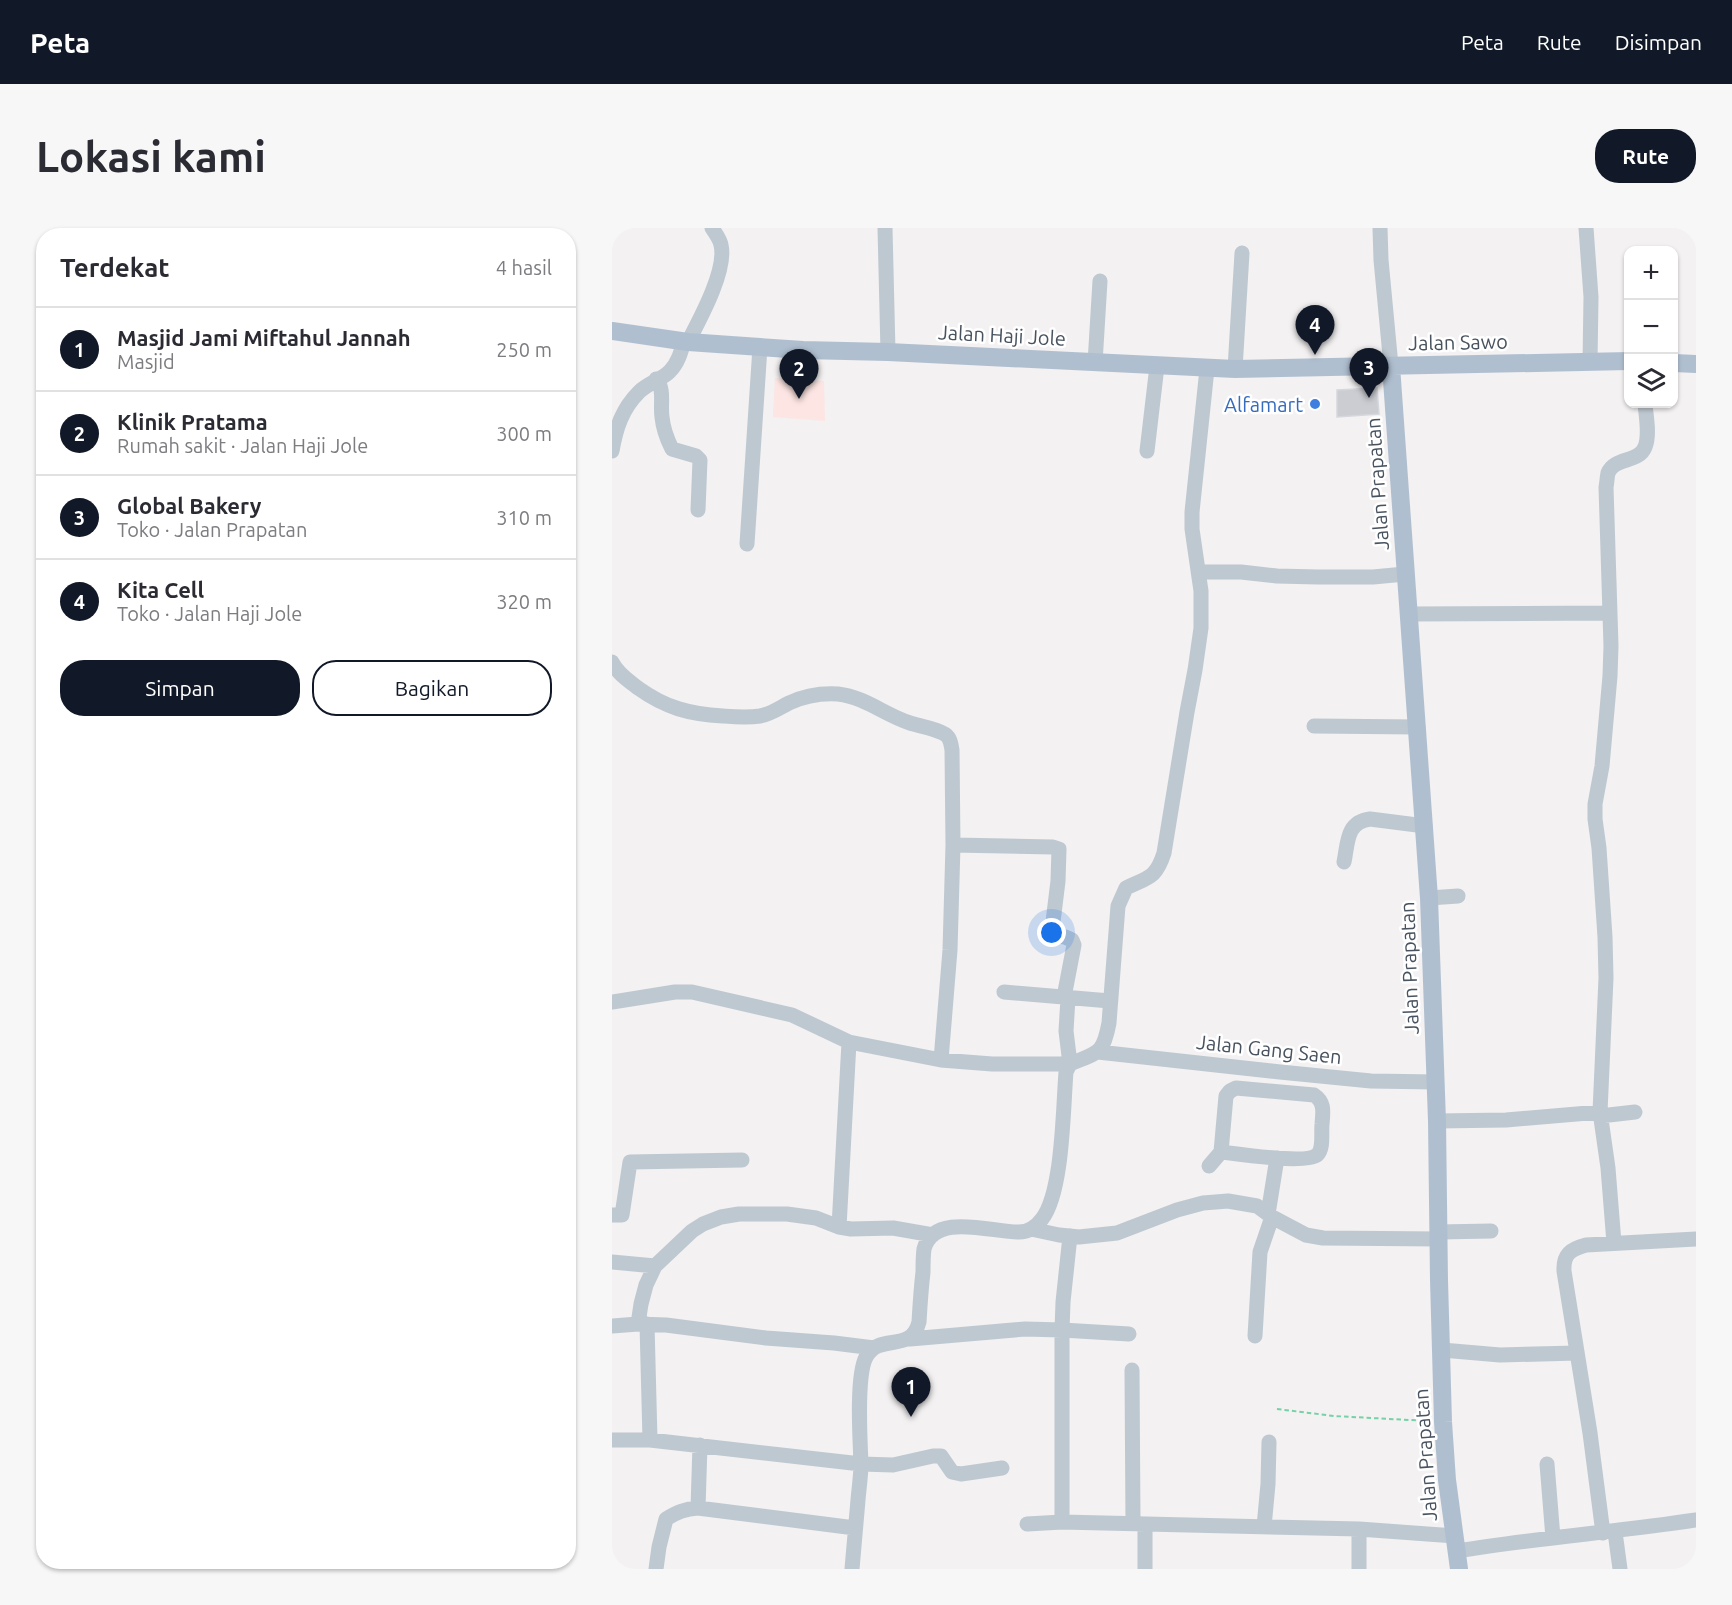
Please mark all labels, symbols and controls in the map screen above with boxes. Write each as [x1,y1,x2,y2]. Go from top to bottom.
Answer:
text: Peta [30,27,90,58]
text: Peta [1461,30,1504,54]
text: Rute [1537,30,1582,54]
text: Disimpan [1615,30,1702,54]
button: Rute [1595,129,1696,183]
text: Lokasi kami [36,133,266,180]
map controls [1624,246,1678,408]
button: + [1624,246,1678,300]
text: Terdekat [60,253,170,282]
text: 4 hasil [496,256,552,279]
button: − [1624,300,1678,354]
pin: 4 [1296,306,1334,355]
street label: Jalan Haji Jole [937,320,1067,350]
text: Masjid Jami Miftahul Jannah [117,325,411,350]
street label: Jalan Sawo [1408,330,1508,354]
text: 1 [74,338,85,361]
text: 250 m [496,338,552,361]
pin: 3 [1350,348,1389,398]
text: Masjid [117,350,175,373]
pin: 2 [780,350,819,399]
button: layers [1624,354,1678,408]
place label: Alfamart [1224,393,1303,416]
marker: Alfamart [1308,397,1322,411]
text: Klinik Pratama [117,409,268,434]
street label: Jalan Prapatan [1361,417,1393,551]
text: 2 [74,422,85,445]
text: 300 m [496,422,552,445]
text: Rumah sakit · Jalan Haji Jole [117,434,368,457]
text: Global Bakery [117,493,261,518]
text: 3 [74,506,85,529]
text: 310 m [496,506,552,529]
text: Toko · Jalan Prapatan [117,518,307,541]
text: Kita Cell [117,577,204,602]
text: 4 [74,590,85,613]
text: 320 m [496,590,552,613]
text: Toko · Jalan Haji Jole [117,602,302,625]
button: Simpan [60,660,300,716]
button: Bagikan [312,660,552,716]
street label: Jalan Prapatan [1395,901,1423,1035]
your location [1037,918,1066,947]
street label: Jalan Gang Saen [1195,1030,1343,1068]
pin: 1 [892,1368,930,1417]
street label: Jalan Prapatan [1409,1388,1441,1522]

